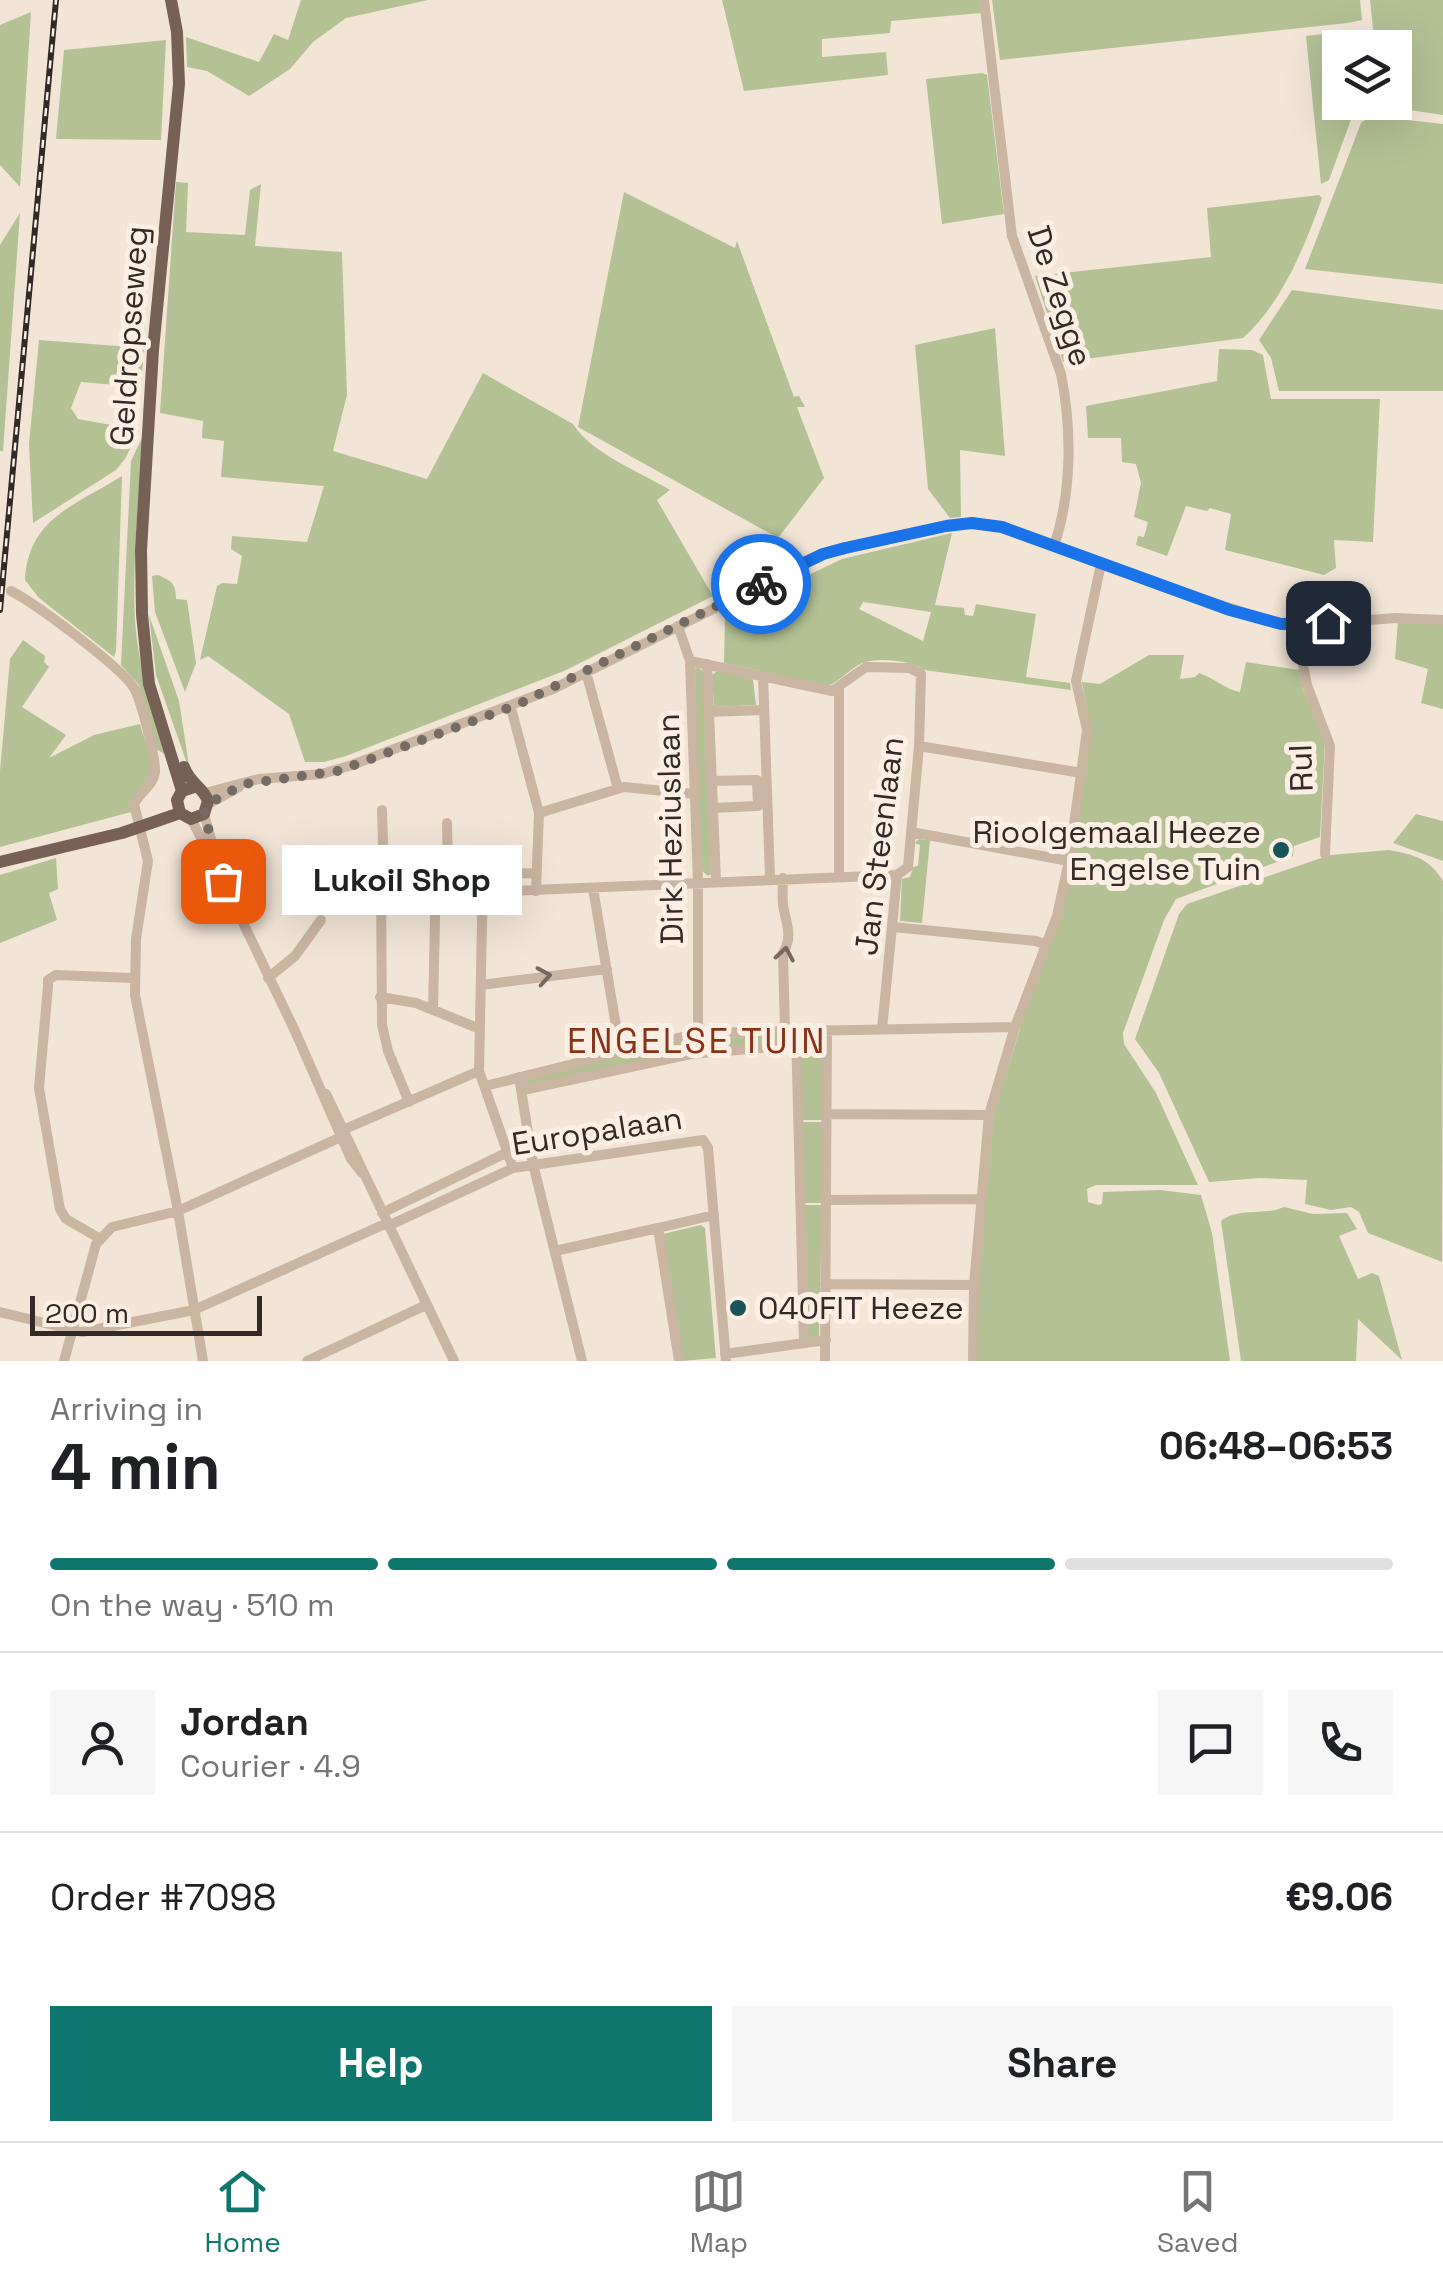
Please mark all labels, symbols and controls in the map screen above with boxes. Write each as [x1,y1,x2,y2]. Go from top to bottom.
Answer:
map controls [1322,30,1412,120]
button: layers [1322,30,1412,120]
street label: De Zegge [1019,221,1101,371]
street label: Geldropseweg [101,225,157,447]
courier [711,534,811,634]
icon: bike [734,557,789,612]
pin [1286,581,1371,666]
icon: home [1301,596,1356,651]
street label: Dirk Heziuslaan [648,713,692,945]
street label: Jan Steenlaan [846,734,912,958]
street label: Rul [1280,744,1322,792]
place label: Rioolgemaal Heeze Engelse Tuin [972,812,1261,889]
pin [181,839,266,924]
marker: Rioolgemaal Heeze Engelse Tuin [1270,839,1292,861]
callout: Lukoil Shop [283,846,523,916]
icon: bag [196,854,251,909]
text: Lukoil Shop [313,860,491,900]
one-way arrow [774,946,795,962]
one-way arrow [536,967,552,988]
district label: ENGELSE TUIN [567,1019,827,1063]
street label: Europalaan [509,1098,685,1164]
place label: 040FIT Heeze [758,1288,964,1328]
scale bar [30,1291,262,1336]
text: 200 m [45,1295,129,1331]
marker: 040FIT Heeze [727,1297,749,1319]
text: Arriving in [50,1389,203,1429]
text: 06:48–06:53 [1159,1422,1393,1470]
text: 4 min [50,1425,221,1508]
text: On the way · 510 m [50,1585,334,1625]
button: person [50,1690,155,1795]
button: chat [1158,1690,1263,1795]
button: phone [1288,1690,1393,1795]
text: Jordan [180,1698,309,1746]
text: Courier · 4.9 [180,1746,361,1786]
text: Order #7098 [50,1873,276,1921]
text: €9.06 [1285,1873,1393,1921]
button: Help [50,2006,712,2121]
button: Share [732,2006,1393,2121]
tab: Home [204,2164,281,2260]
tab: Map [690,2164,748,2260]
tab: Saved [1157,2164,1239,2260]

